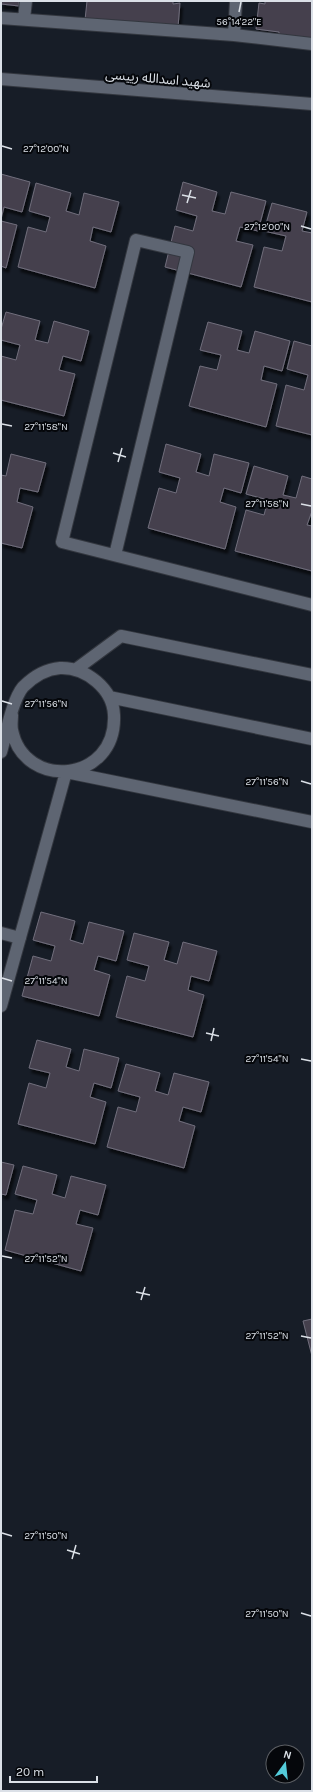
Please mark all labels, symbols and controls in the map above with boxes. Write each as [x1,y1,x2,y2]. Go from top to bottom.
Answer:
text: 56°14'22"E [216,16,262,28]
street label: شهید اسدالله رییسی [105,66,211,92]
text: 27°12'00"N [23,143,69,155]
text: 27°12'00"N [244,221,290,233]
text: 27°11'58"N [24,421,68,433]
text: 27°11'58"N [245,498,289,510]
text: 27°11'56"N [24,698,68,710]
text: 27°11'56"N [245,776,289,788]
text: 27°11'54"N [25,975,67,987]
text: 27°11'54"N [246,1053,288,1065]
text: 27°11'52"N [24,1253,68,1265]
text: 27°11'52"N [245,1330,289,1342]
text: 27°11'50"N [24,1530,68,1542]
text: 27°11'50"N [245,1608,289,1620]
north arrow [265,1744,305,1784]
text: N [282,1748,293,1762]
scale bar [10,1758,97,1784]
text: 20 m [16,1765,44,1779]

